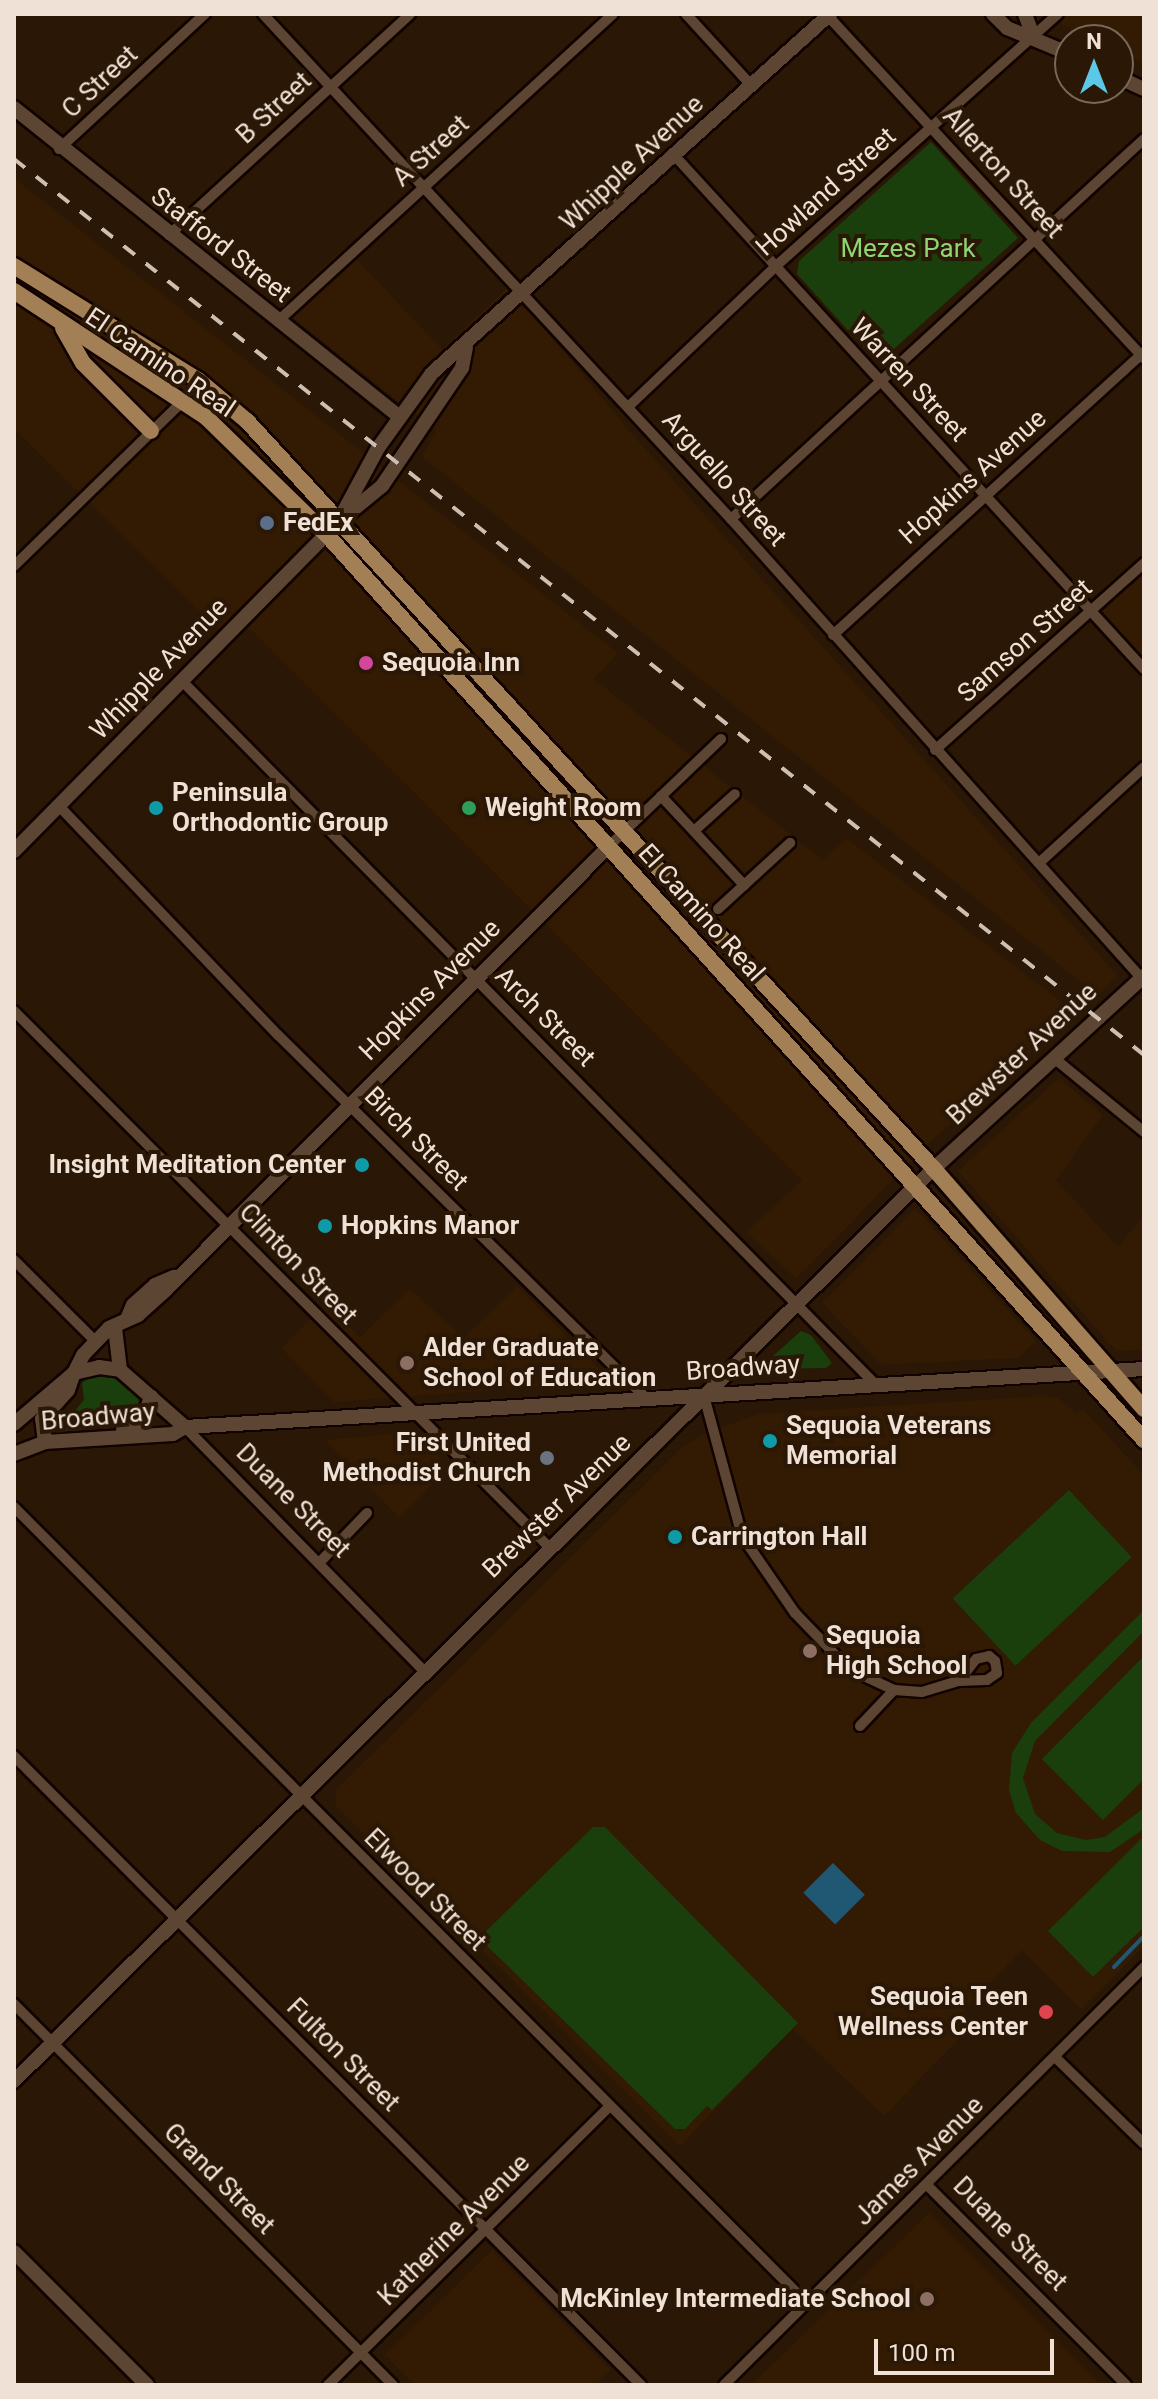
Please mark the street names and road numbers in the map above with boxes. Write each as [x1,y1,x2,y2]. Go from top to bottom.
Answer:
street label: C Street [56,39,144,125]
street label: B Street [230,65,318,151]
street label: Whipple Avenue [554,89,710,237]
street label: Allerton Street [936,101,1070,245]
street label: A Street [386,109,476,193]
street label: Howland Street [750,121,902,263]
street label: Stafford Street [145,181,297,309]
street label: El Camino Real [79,302,241,424]
street label: Warren Street [844,312,974,448]
street label: Hopkins Avenue [893,403,1053,551]
street label: Arguello Street [655,405,793,553]
street label: Samson Street [951,573,1099,709]
street label: Whipple Avenue [84,592,234,746]
street label: El Camino Real [631,838,771,988]
street label: Hopkins Avenue [353,913,507,1067]
street label: Arch Street [489,961,601,1073]
street label: Brewster Avenue [940,976,1104,1132]
street label: Birch Street [358,1081,474,1197]
street label: Clinton Street [232,1197,364,1331]
street label: Broadway [685,1348,801,1388]
street label: Broadway [40,1396,156,1438]
street label: Brewster Avenue [476,1427,638,1585]
street label: Duane Street [229,1437,357,1565]
street label: Elwood Street [357,1822,493,1958]
street label: Fulton Street [280,1992,406,2118]
street label: James Avenue [848,2090,990,2232]
street label: Grand Street [157,2117,281,2241]
street label: Katherine Avenue [372,2148,536,2312]
street label: Duane Street [946,2170,1074,2298]

